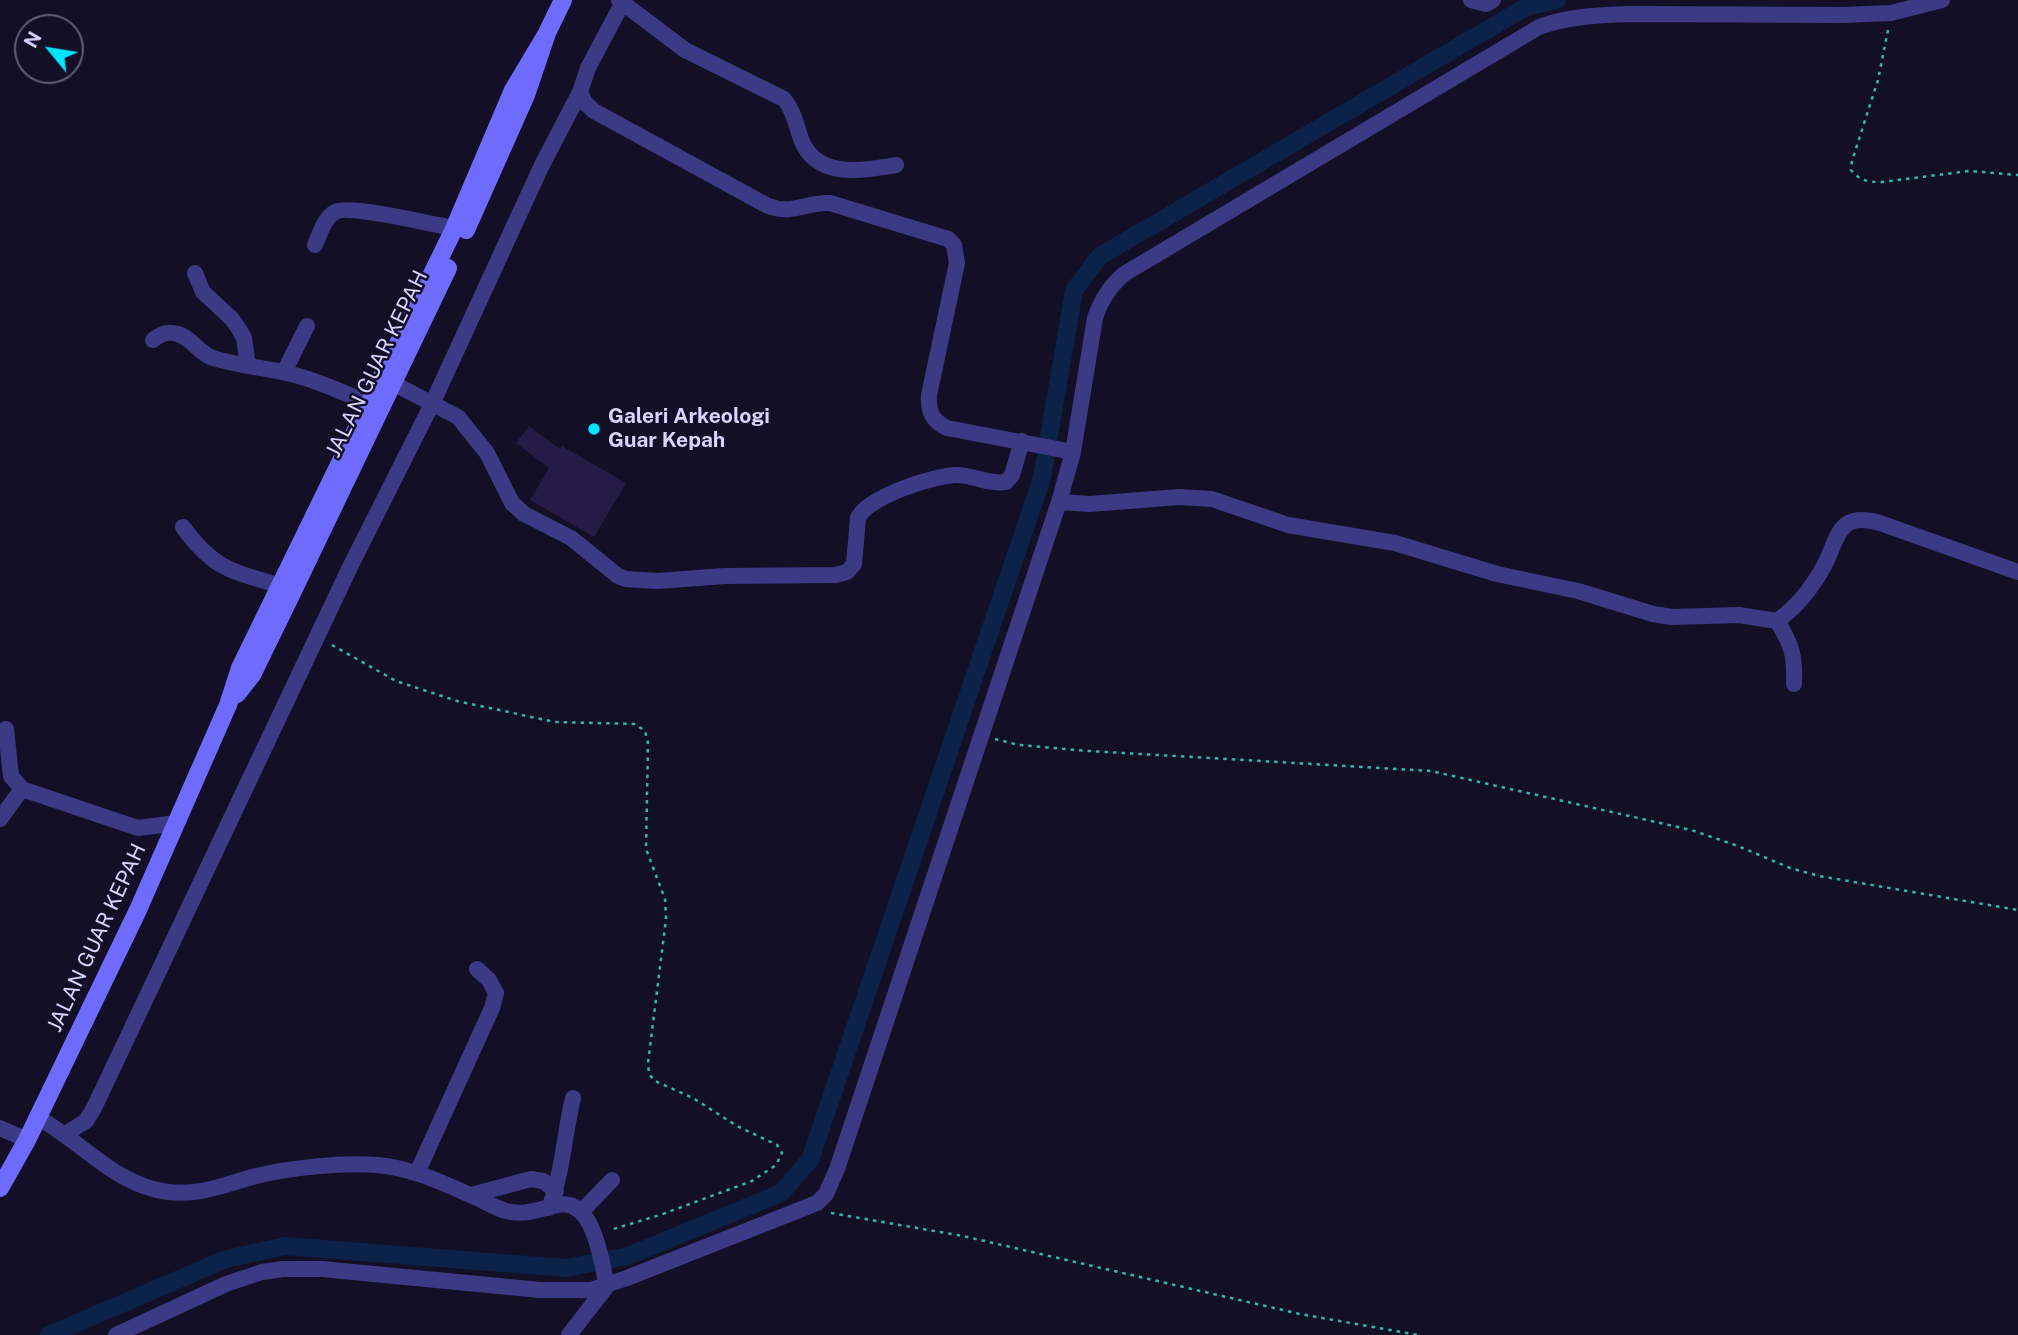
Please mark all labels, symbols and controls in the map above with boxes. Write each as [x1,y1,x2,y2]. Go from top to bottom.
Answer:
north arrow [14,14,84,84]
text: N [19,28,46,51]
street label: JALAN GUAR KEPAH [321,266,433,462]
place label: Galeri Arkeologi Guar Kepah [608,404,770,454]
marker: Galeri Arkeologi Guar Kepah [586,421,602,437]
street label: JALAN GUAR KEPAH [42,840,152,1036]

